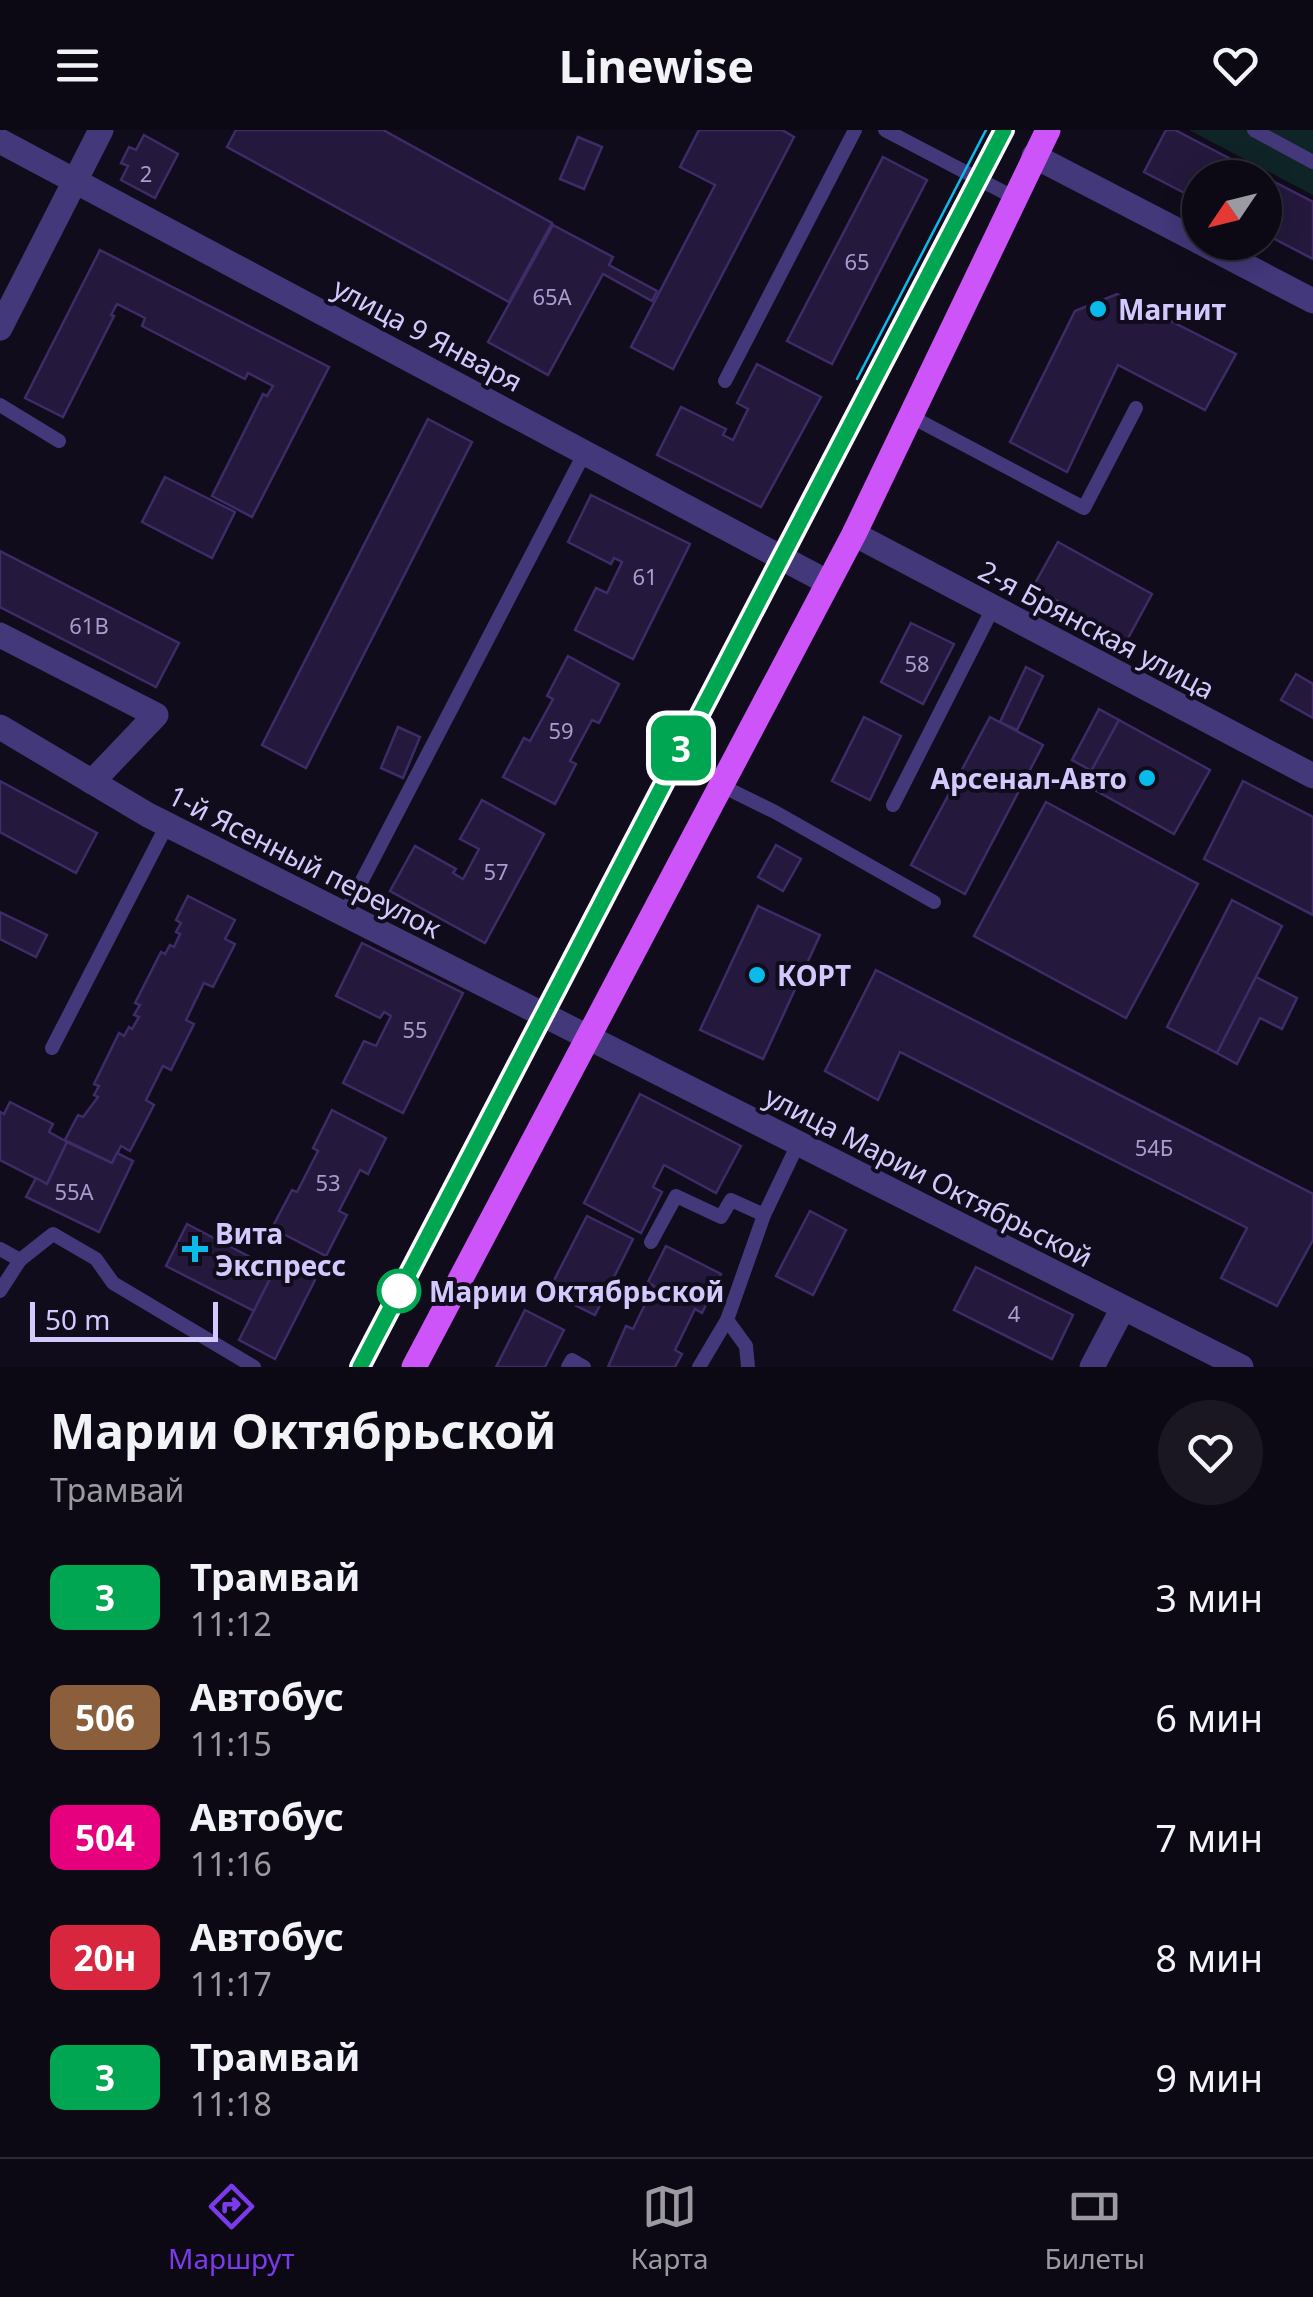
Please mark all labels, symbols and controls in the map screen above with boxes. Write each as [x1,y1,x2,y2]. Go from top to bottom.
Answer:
text: Linewise [559,35,754,96]
icon: menu [50,38,105,93]
icon: heart [1208,38,1263,93]
house number: 2 [140,158,152,188]
north arrow [1182,160,1282,260]
map controls [1182,160,1282,260]
house number: 65 [844,246,870,276]
street label: улица 9 Января [327,268,529,400]
house number: 65А [532,281,573,311]
place label: Магнит [1118,290,1226,328]
marker: Магнит [1087,298,1109,320]
street label: 2-я Брянская улица [972,551,1222,707]
house number: 61 [632,561,658,591]
house number: 61В [69,610,109,640]
house number: 58 [904,648,930,678]
house number: 59 [548,715,574,745]
line badge: 3 [648,716,714,780]
text: 3 [671,725,691,772]
place label: Арсенал-Авто [931,759,1127,797]
marker: Арсенал-Авто [1136,767,1158,789]
street label: 1-й Ясенный переулок [162,776,448,946]
house number: 57 [483,856,509,886]
place label: КОРТ [777,956,851,994]
marker: КОРТ [746,964,768,986]
house number: 55 [402,1014,428,1044]
street label: улица Марии Октябрьской [759,1077,1099,1275]
house number: 54Б [1135,1132,1173,1162]
house number: 53 [315,1167,341,1197]
house number: 55А [54,1176,95,1206]
place label: Вита Экспресс [215,1214,346,1284]
marker: Вита Экспресс [184,1238,206,1260]
marker: Марии Октябрьской [378,1270,420,1312]
place label: Марии Октябрьской [429,1272,724,1310]
scale bar [30,1297,218,1342]
house number: 4 [1008,1298,1021,1328]
text: 50 m [45,1300,111,1338]
text: Марии Октябрьской [50,1398,556,1463]
button: heart [1158,1400,1263,1505]
text: Трамвай [50,1468,184,1511]
text: Трамвай [190,1550,360,1602]
text: 3 мин [1155,1571,1263,1623]
text: 3 [95,1574,115,1621]
text: 11:12 [190,1602,272,1645]
text: Автобус [190,1670,344,1722]
text: 6 мин [1155,1691,1263,1743]
text: 506 [75,1694,135,1741]
text: 11:15 [190,1722,272,1765]
text: Автобус [190,1790,344,1842]
text: 7 мин [1155,1811,1263,1863]
text: 504 [75,1814,135,1861]
text: 11:16 [190,1842,272,1885]
text: Автобус [190,1910,344,1962]
text: 8 мин [1155,1931,1263,1983]
text: 20н [73,1934,137,1981]
text: 11:17 [190,1962,272,2005]
text: Трамвай [190,2030,360,2082]
text: 9 мин [1155,2051,1263,2103]
text: 3 [95,2054,115,2101]
text: 11:18 [190,2082,272,2125]
tab: Маршрут [168,2179,294,2277]
tab: Карта [630,2179,709,2277]
tab: Билеты [1045,2179,1145,2277]

